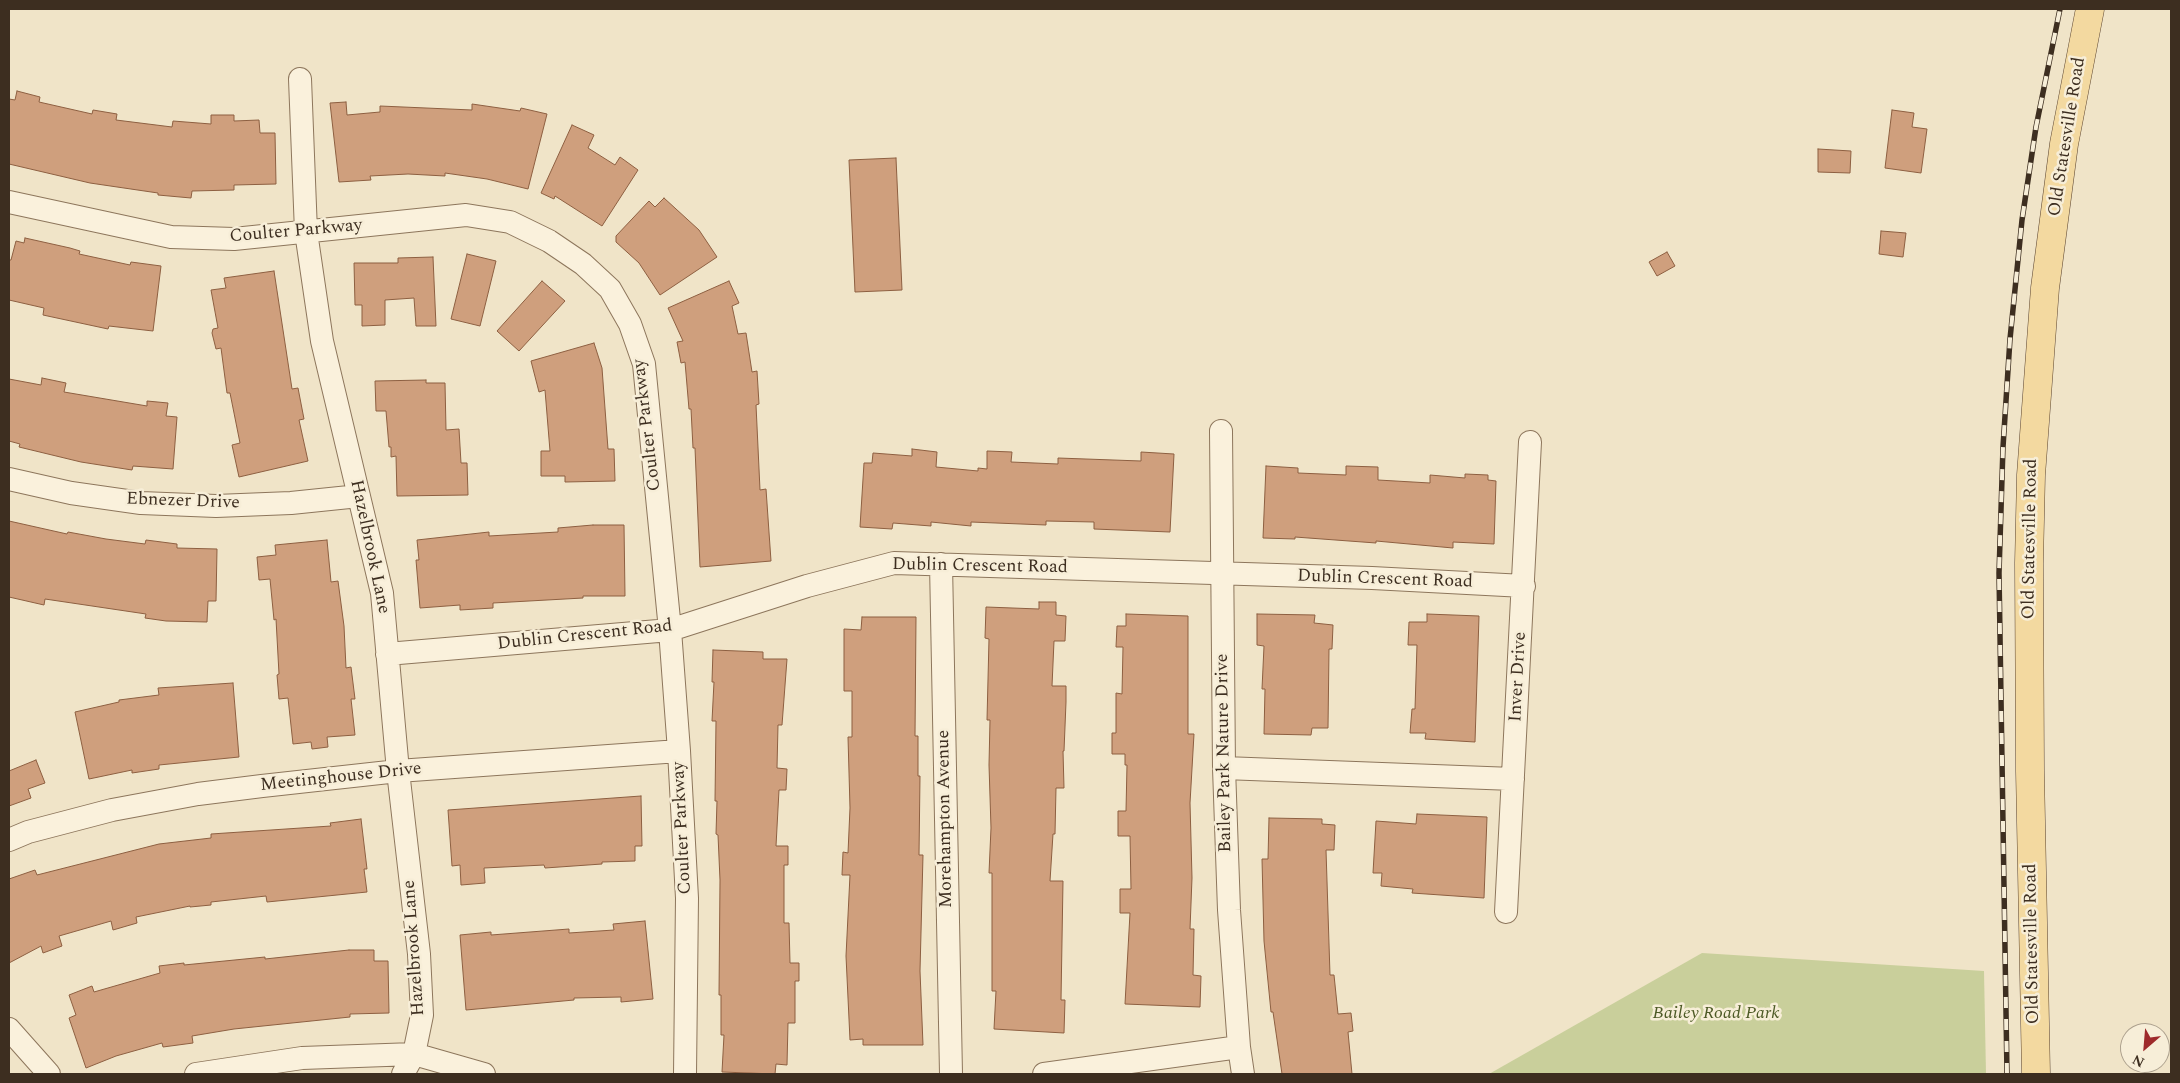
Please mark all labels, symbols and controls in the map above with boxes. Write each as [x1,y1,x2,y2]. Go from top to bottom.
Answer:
street label: Old Statesville Road [2045,56,2091,218]
street label: Coulter Parkway [229,215,363,249]
street label: Coulter Parkway [629,358,667,492]
street label: Old Statesville Road [2019,458,2043,620]
street label: Hazelbrook Lane [344,478,394,616]
street label: Ebnezer Drive [126,489,240,515]
street label: Dublin Crescent Road [892,555,1068,579]
street label: Dublin Crescent Road [1297,566,1473,594]
street label: Dublin Crescent Road [496,616,674,656]
street label: Inver Drive [1506,631,1532,723]
street label: Bailey Park Nature Drive [1212,653,1238,853]
street label: Morehampton Avenue [934,730,958,908]
street label: Meetinghouse Drive [259,759,423,797]
street label: Coulter Parkway [669,761,697,895]
street label: Old Statesville Road [2021,863,2045,1025]
street label: Hazelbrook Lane [399,879,431,1017]
park label: Bailey Road Park [1652,1003,1780,1025]
north arrow [2120,1023,2170,1073]
text: N [2129,1049,2148,1073]

